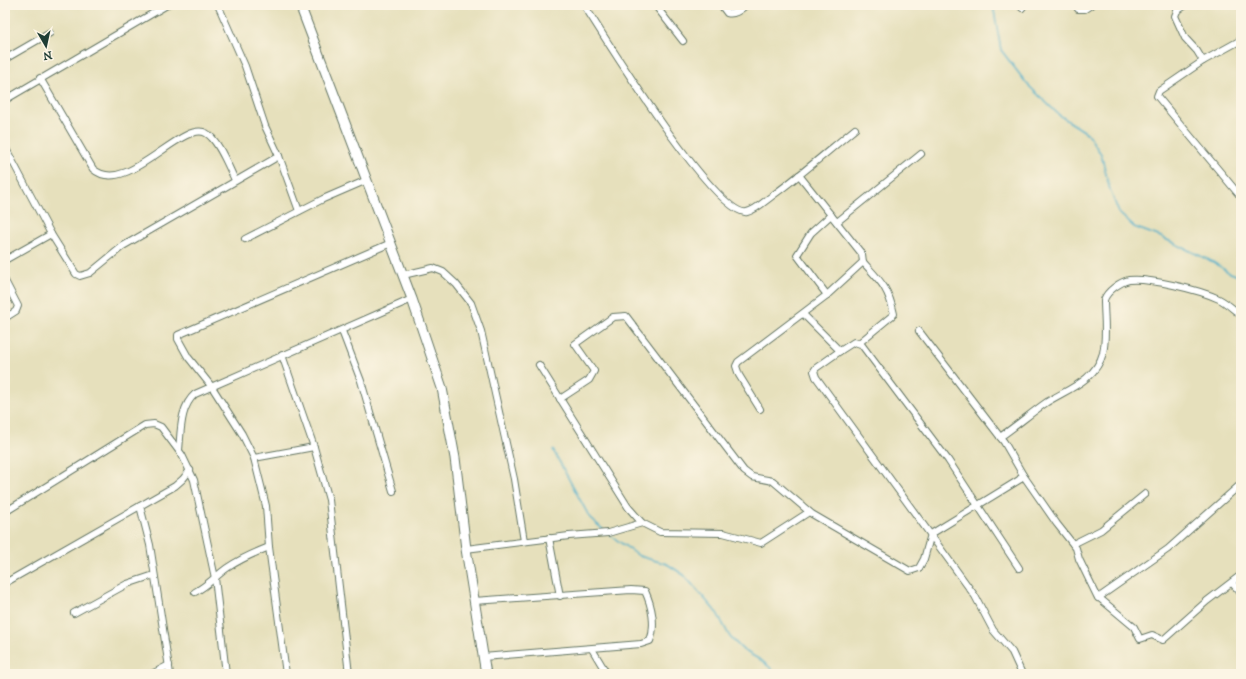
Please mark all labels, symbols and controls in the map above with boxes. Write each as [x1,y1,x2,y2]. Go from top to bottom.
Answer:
north arrow [26,26,66,66]
text: N [42,47,53,63]

